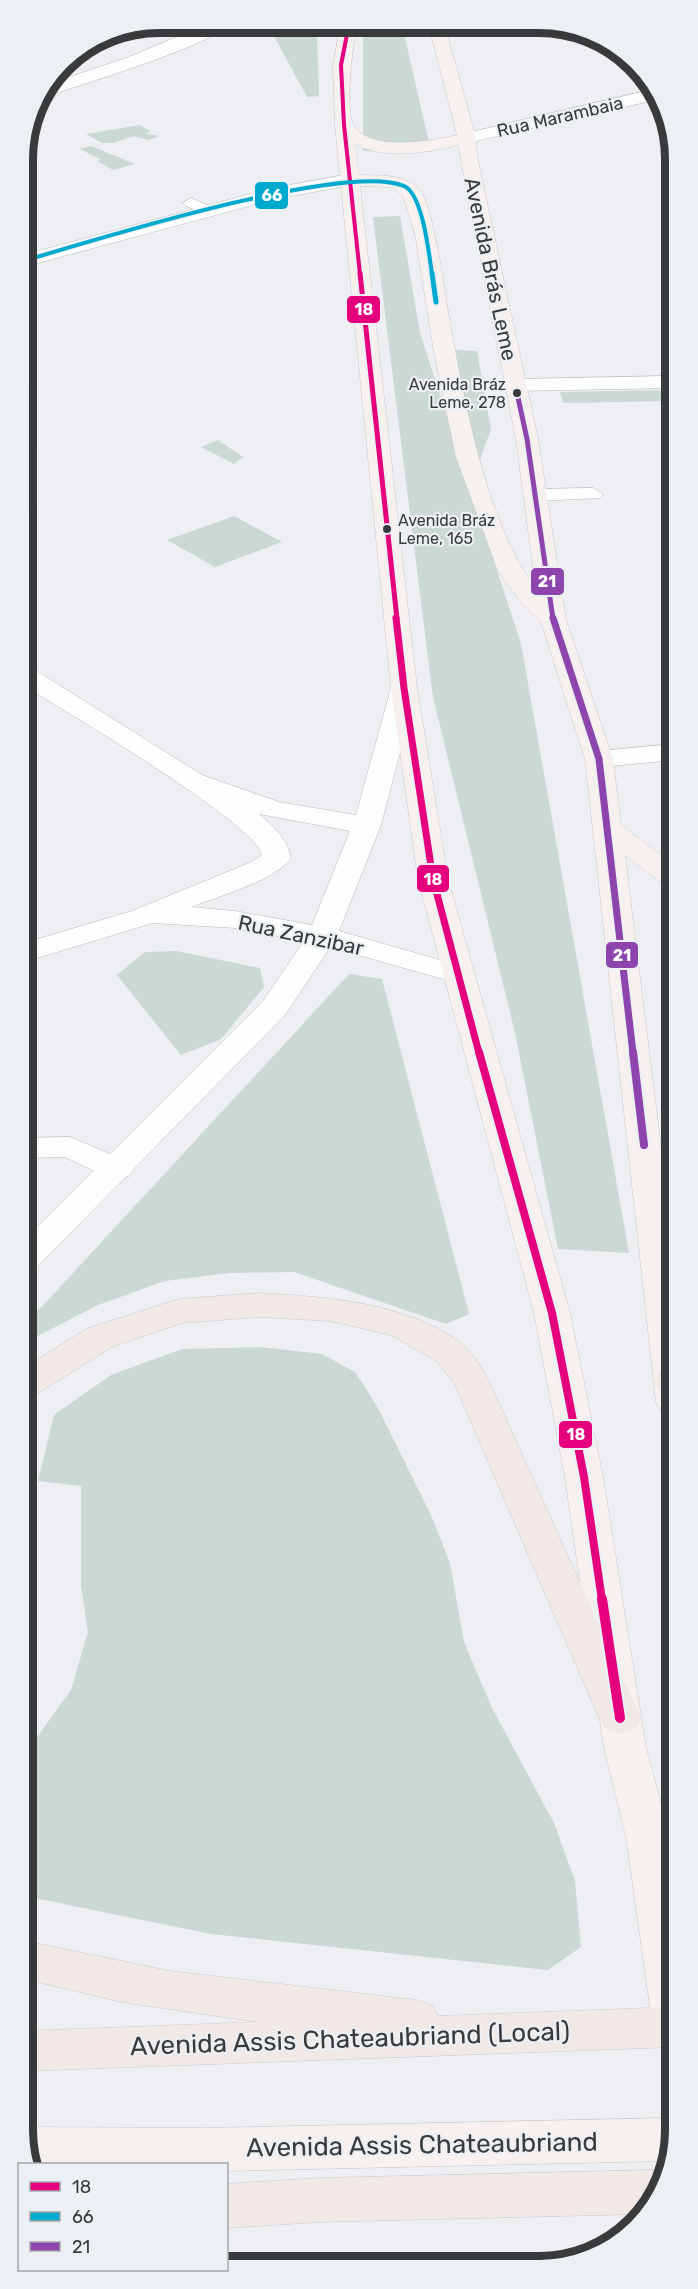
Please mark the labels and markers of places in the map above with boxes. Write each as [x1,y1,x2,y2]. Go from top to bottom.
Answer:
place label: Avenida Bráz Leme, 278 [409,375,506,412]
marker: Avenida Bráz Leme, 278 [511,387,523,399]
place label: Avenida Bráz Leme, 165 [398,511,495,548]
marker: Avenida Bráz Leme, 165 [381,523,393,535]

